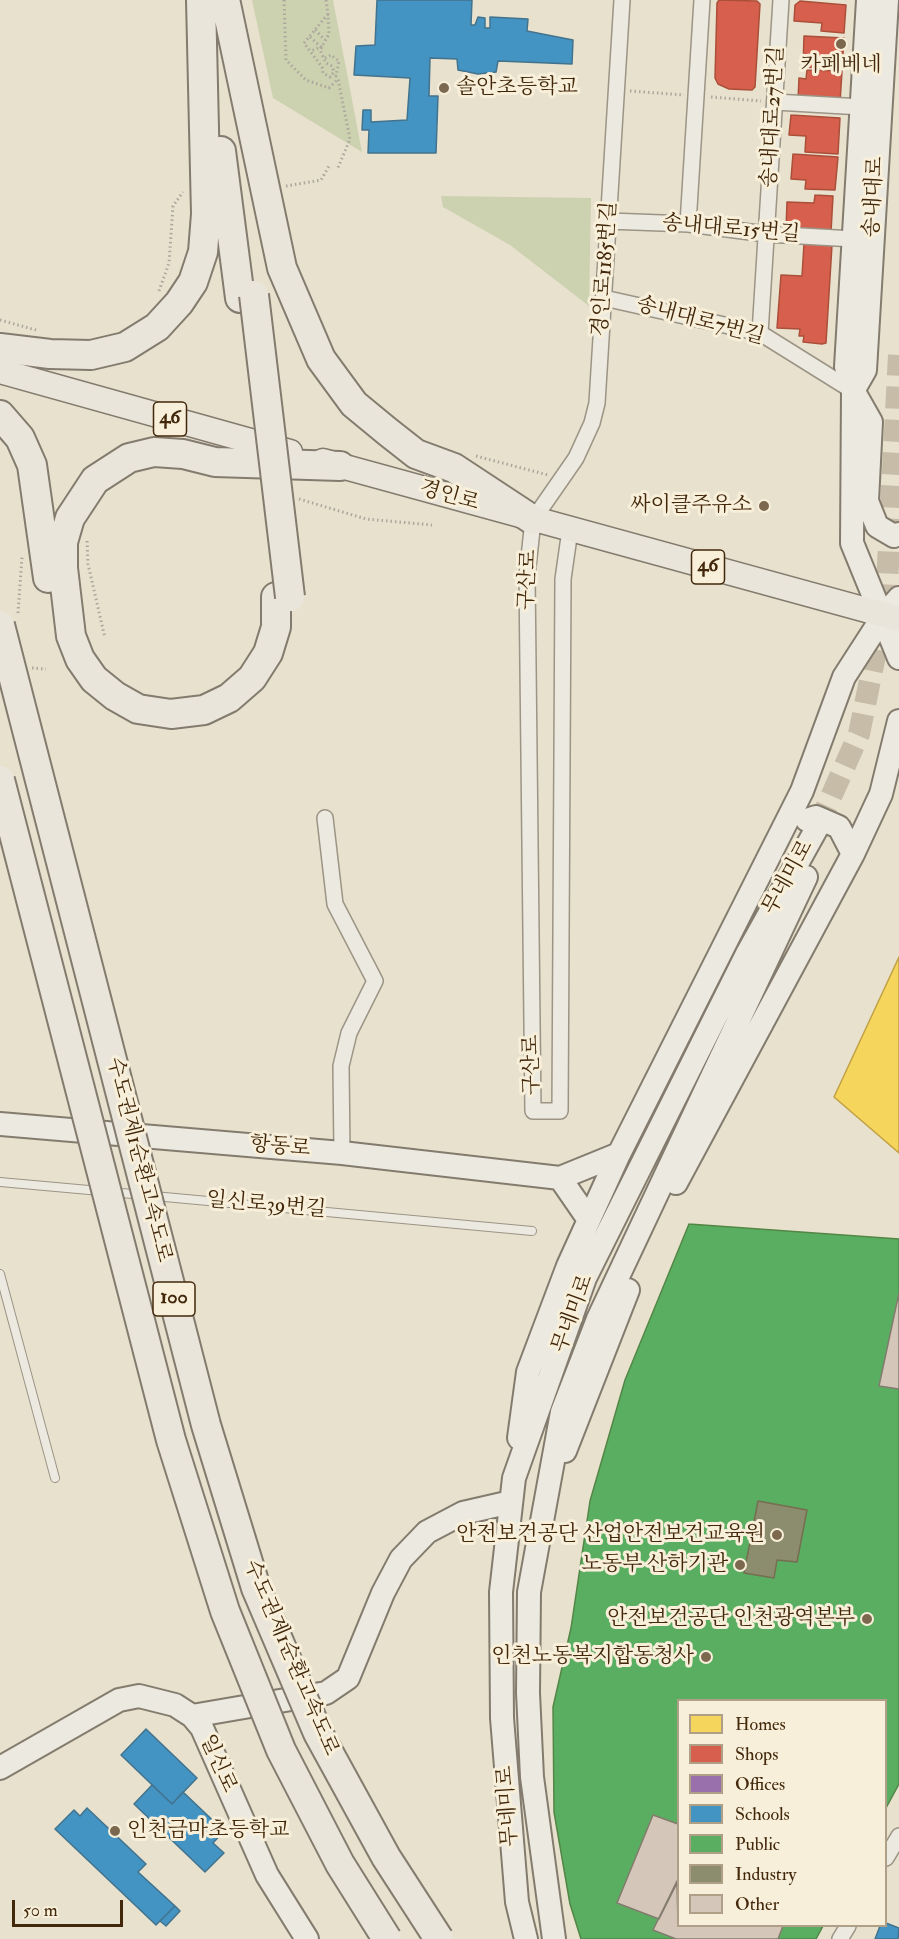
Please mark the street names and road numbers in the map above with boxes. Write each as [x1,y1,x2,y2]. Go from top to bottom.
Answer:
street label: 송내대로27번길 [758,45,790,189]
street label: 송내대로 [860,156,890,238]
street label: 경인로1185번길 [589,201,623,337]
street label: 송내대로15번길 [661,211,801,249]
street label: 송내대로7번길 [633,293,767,351]
road number: 46 [154,402,186,436]
street label: 경인로 [416,477,482,517]
street label: 구산로 [515,549,543,611]
road number: 46 [692,550,724,584]
street label: 무네미로 [758,836,820,920]
street label: 구산로 [520,1034,546,1096]
street label: 수도권제1순환고속도로 [100,1055,176,1265]
street label: 항동로 [249,1133,311,1163]
street label: 일신로39번길 [205,1188,327,1224]
street label: 무네미로 [548,1272,600,1356]
road number: 100 [153,1282,195,1316]
street label: 수도권제1순환고속도로 [237,1556,343,1760]
street label: 일신로 [193,1731,241,1797]
street label: 무네미로 [494,1765,524,1847]

